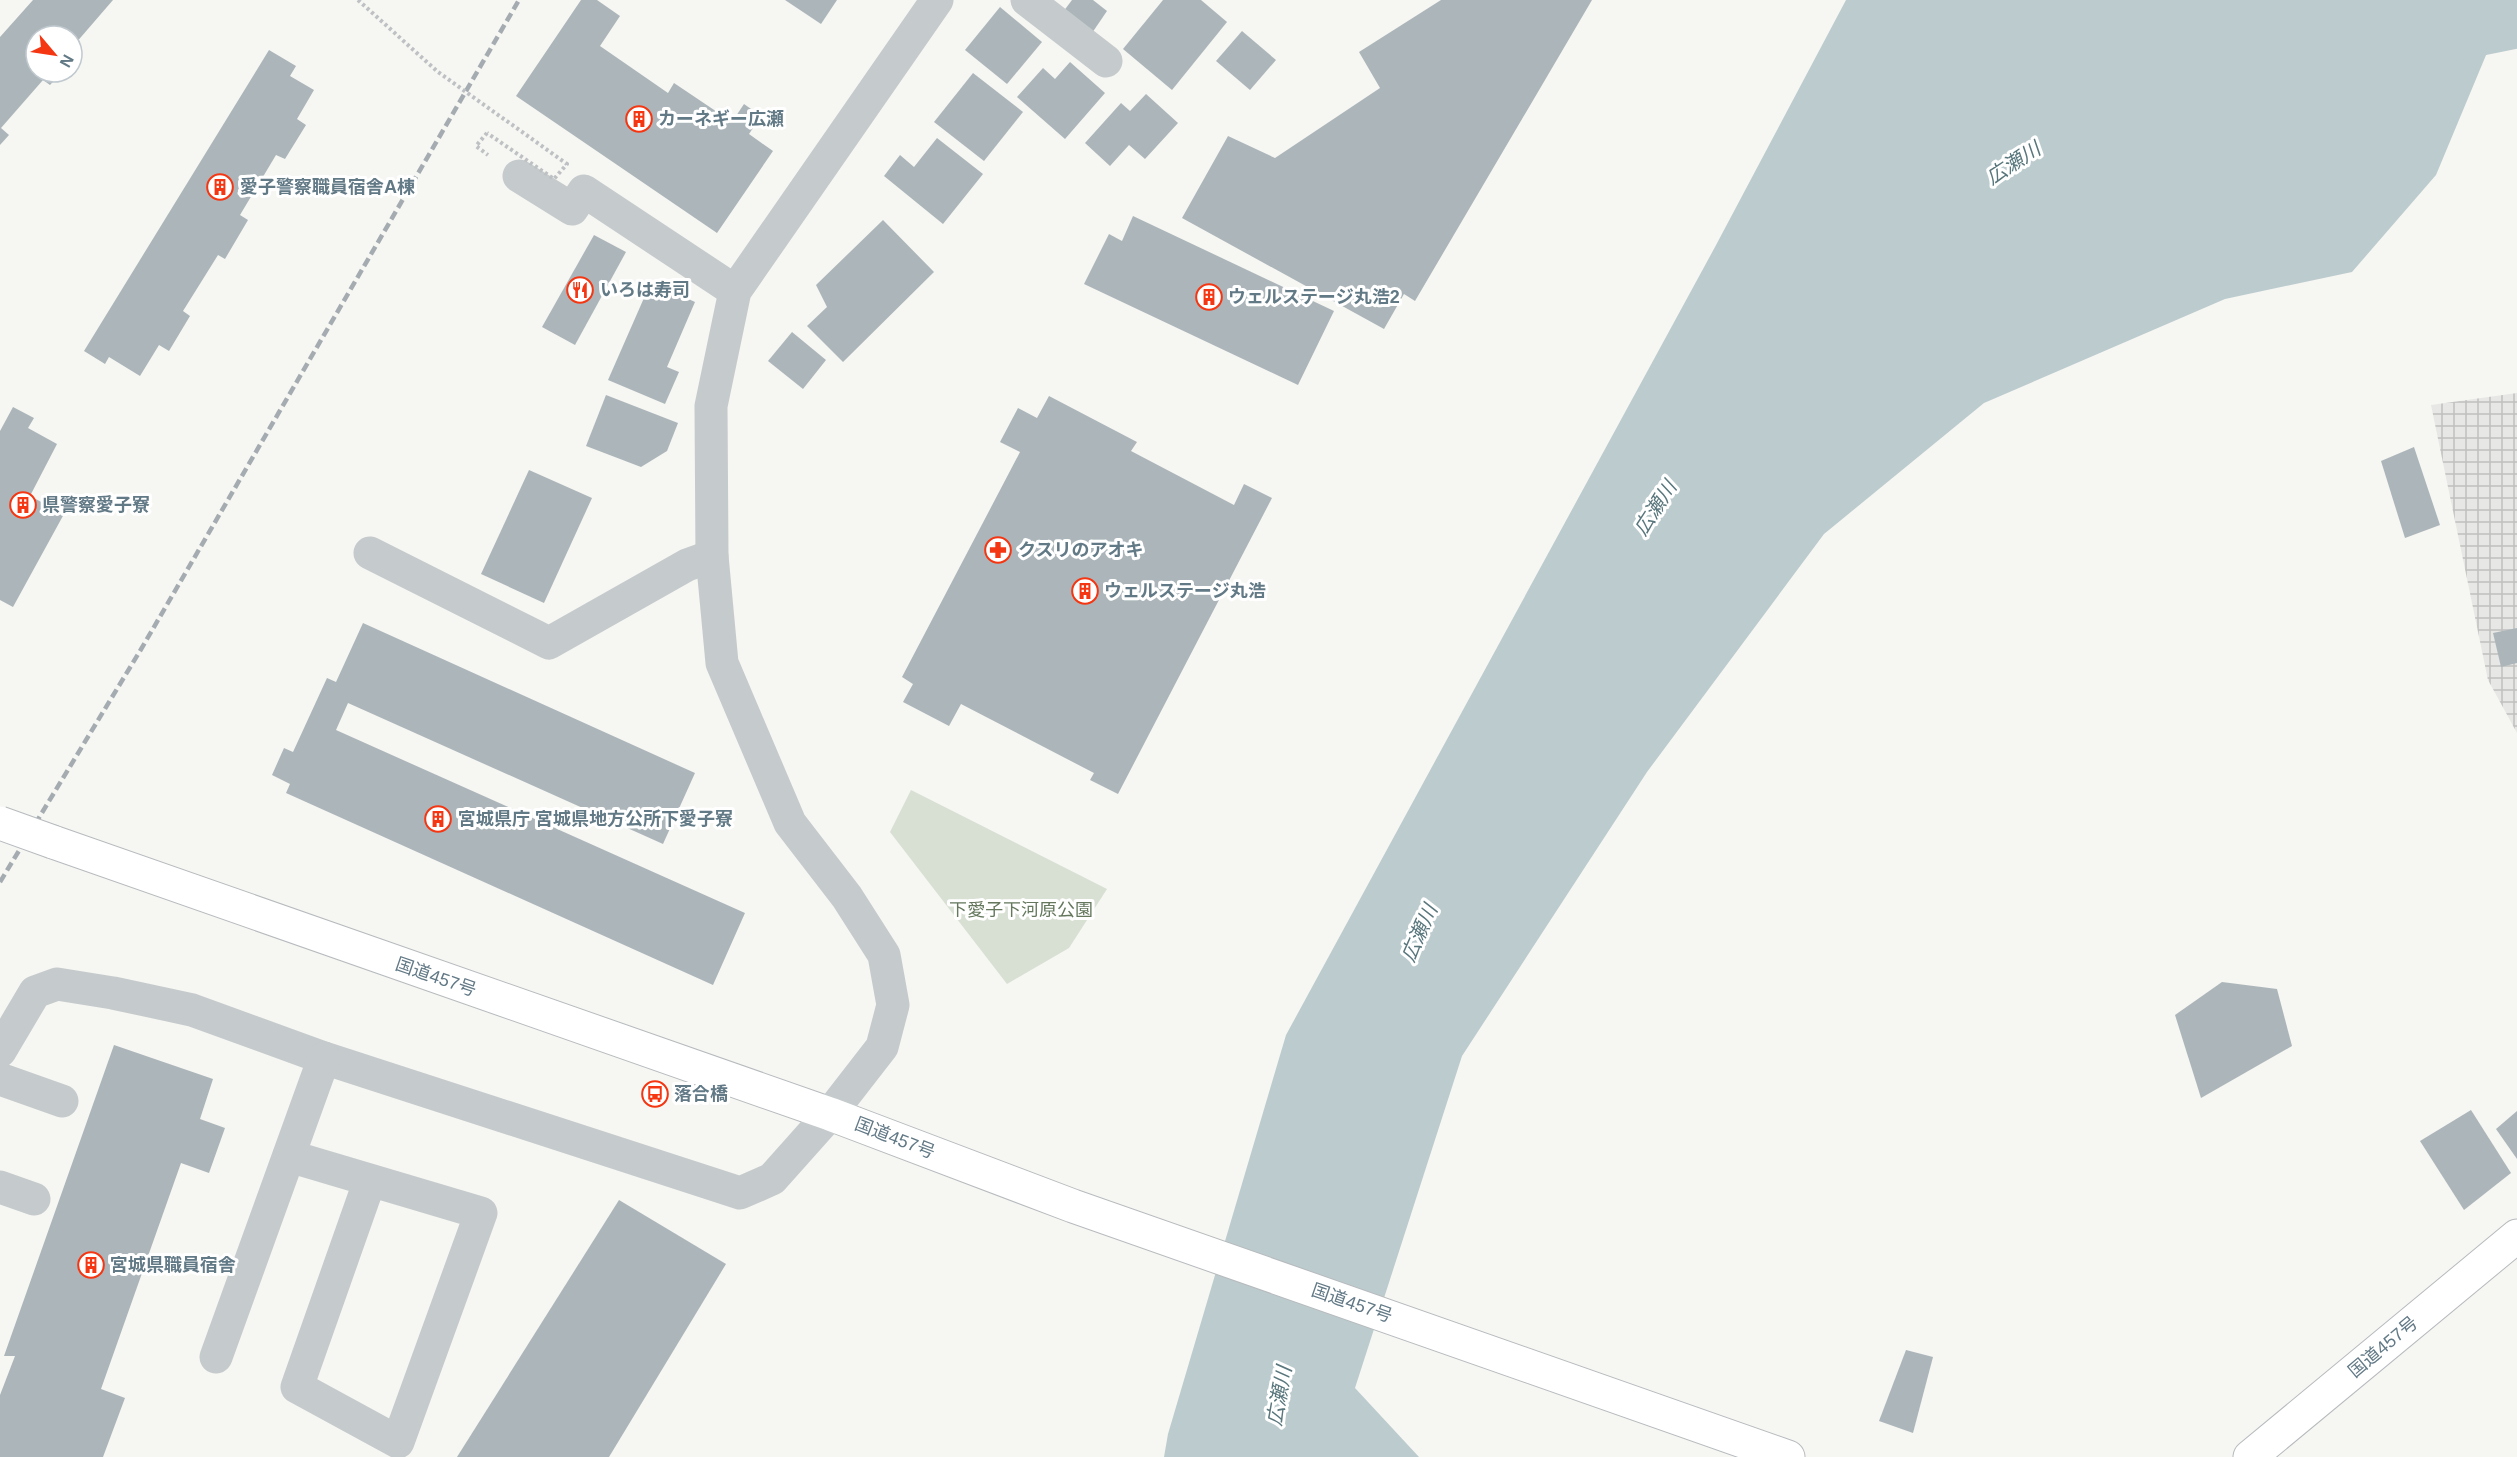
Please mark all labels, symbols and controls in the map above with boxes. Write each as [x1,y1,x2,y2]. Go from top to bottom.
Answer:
north arrow [24,24,84,84]
text: N [56,52,77,70]
building icon: カーネギー広瀬 [624,104,654,134]
place label: カーネギー広瀬 [658,109,784,129]
water label: 広瀬川 [1982,136,2046,189]
building icon: 愛子警察職員宿舎A棟 [205,172,235,202]
place label: 愛子警察職員宿舎A棟 [240,177,415,197]
restaurant icon: いろは寿司 [565,275,595,305]
place label: いろは寿司 [600,280,690,300]
building icon: ウェルステージ丸浩2 [1194,282,1224,312]
place label: ウェルステージ丸浩2 [1228,287,1400,307]
water label: 広瀬川 [1629,475,1682,539]
building icon: 県警察愛子寮 [8,490,38,520]
place label: 県警察愛子寮 [42,495,150,515]
pharmacy icon: クスリのアオキ [983,535,1013,565]
place label: クスリのアオキ [1018,540,1143,560]
building icon: ウェルステージ丸浩 [1070,576,1100,606]
place label: ウェルステージ丸浩 [1104,581,1266,601]
building icon: 宮城県庁 宮城県地方公所下愛子寮 [423,804,453,834]
place label: 宮城県庁 宮城県地方公所下愛子寮 [458,809,733,829]
water label: 広瀬川 [1397,899,1442,965]
park label: 下愛子下河原公園 [949,900,1093,920]
street label: 国道457号 [393,954,479,1000]
bus stop icon: 落合橋 [640,1079,670,1109]
place label: 落合橋 [674,1084,728,1104]
street label: 国道457号 [852,1114,938,1162]
building icon: 宮城県職員宿舎 [76,1250,106,1280]
place label: 宮城県職員宿舎 [110,1255,236,1275]
street label: 国道457号 [1309,1280,1395,1326]
street label: 国道457号 [2344,1312,2422,1382]
water label: 広瀬川 [1263,1363,1295,1427]

